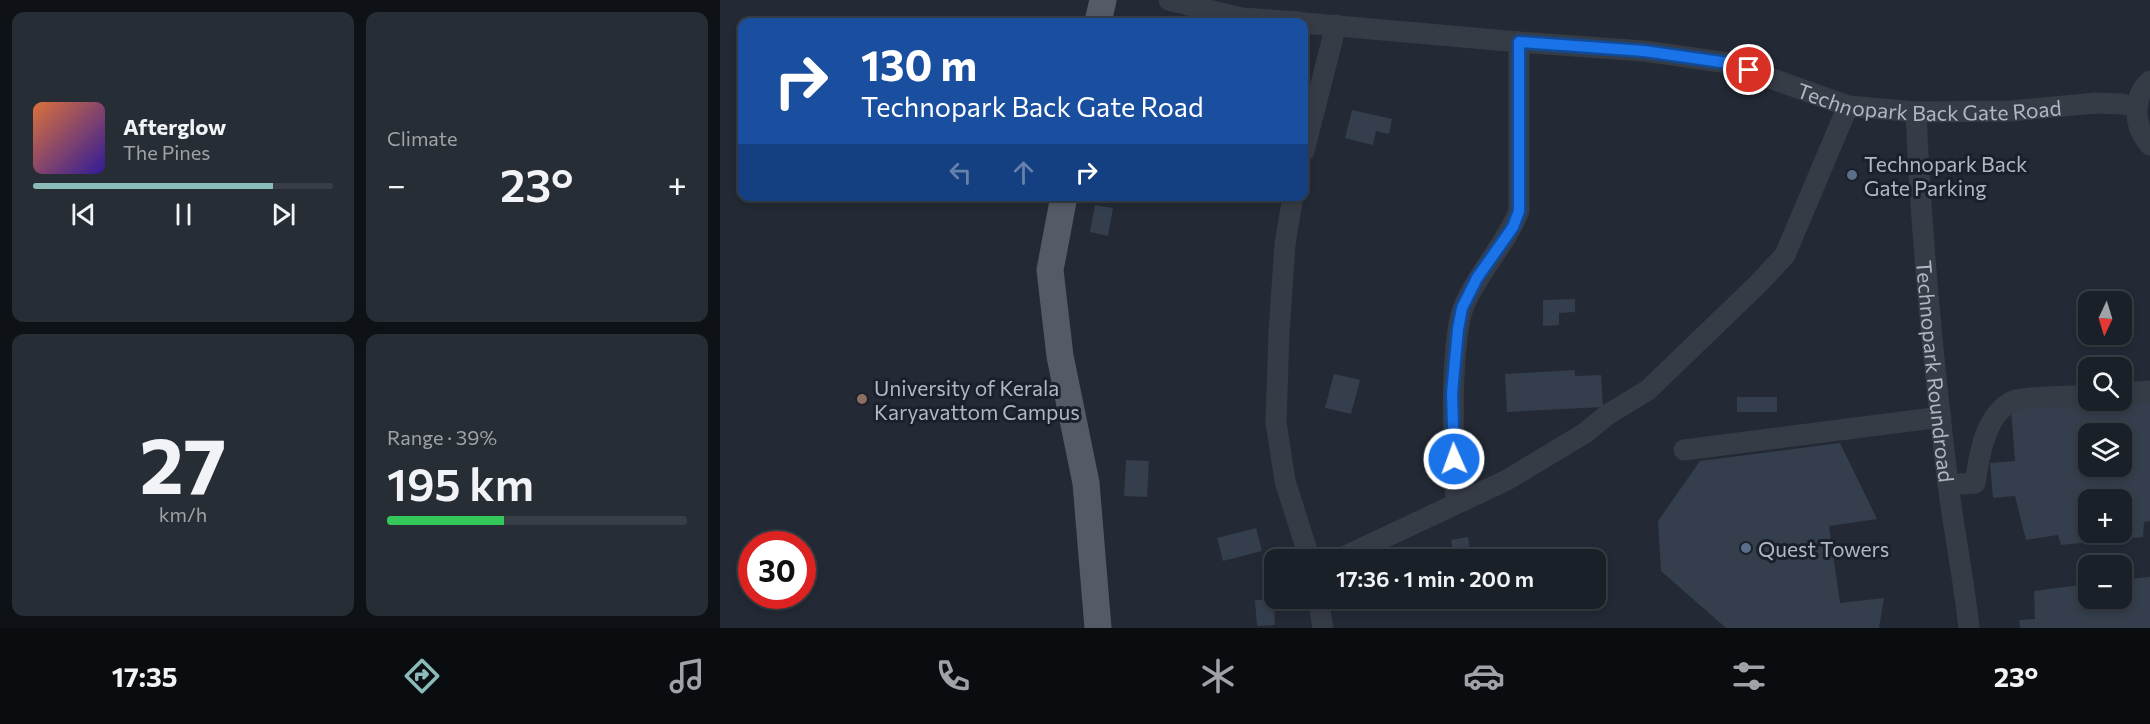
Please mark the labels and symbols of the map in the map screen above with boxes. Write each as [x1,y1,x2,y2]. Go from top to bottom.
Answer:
pin [1723,44,1774,95]
street label: Technopark Back Gate Road [1794,76,2062,125]
place label: Technopark Back Gate Parking [1864,151,2027,200]
marker: Technopark Back Gate Parking [1845,168,1859,182]
street label: Technopark Roundroad [1913,259,1960,483]
north arrow [2078,291,2132,345]
place label: University of Kerala Karyavattom Campus [874,375,1080,424]
marker: University of Kerala Karyavattom Campus [855,392,869,406]
position arrow [1422,427,1486,491]
speed limit sign: 30 [738,531,816,609]
place label: Quest Towers [1758,536,1889,561]
marker: Quest Towers [1739,541,1753,555]

